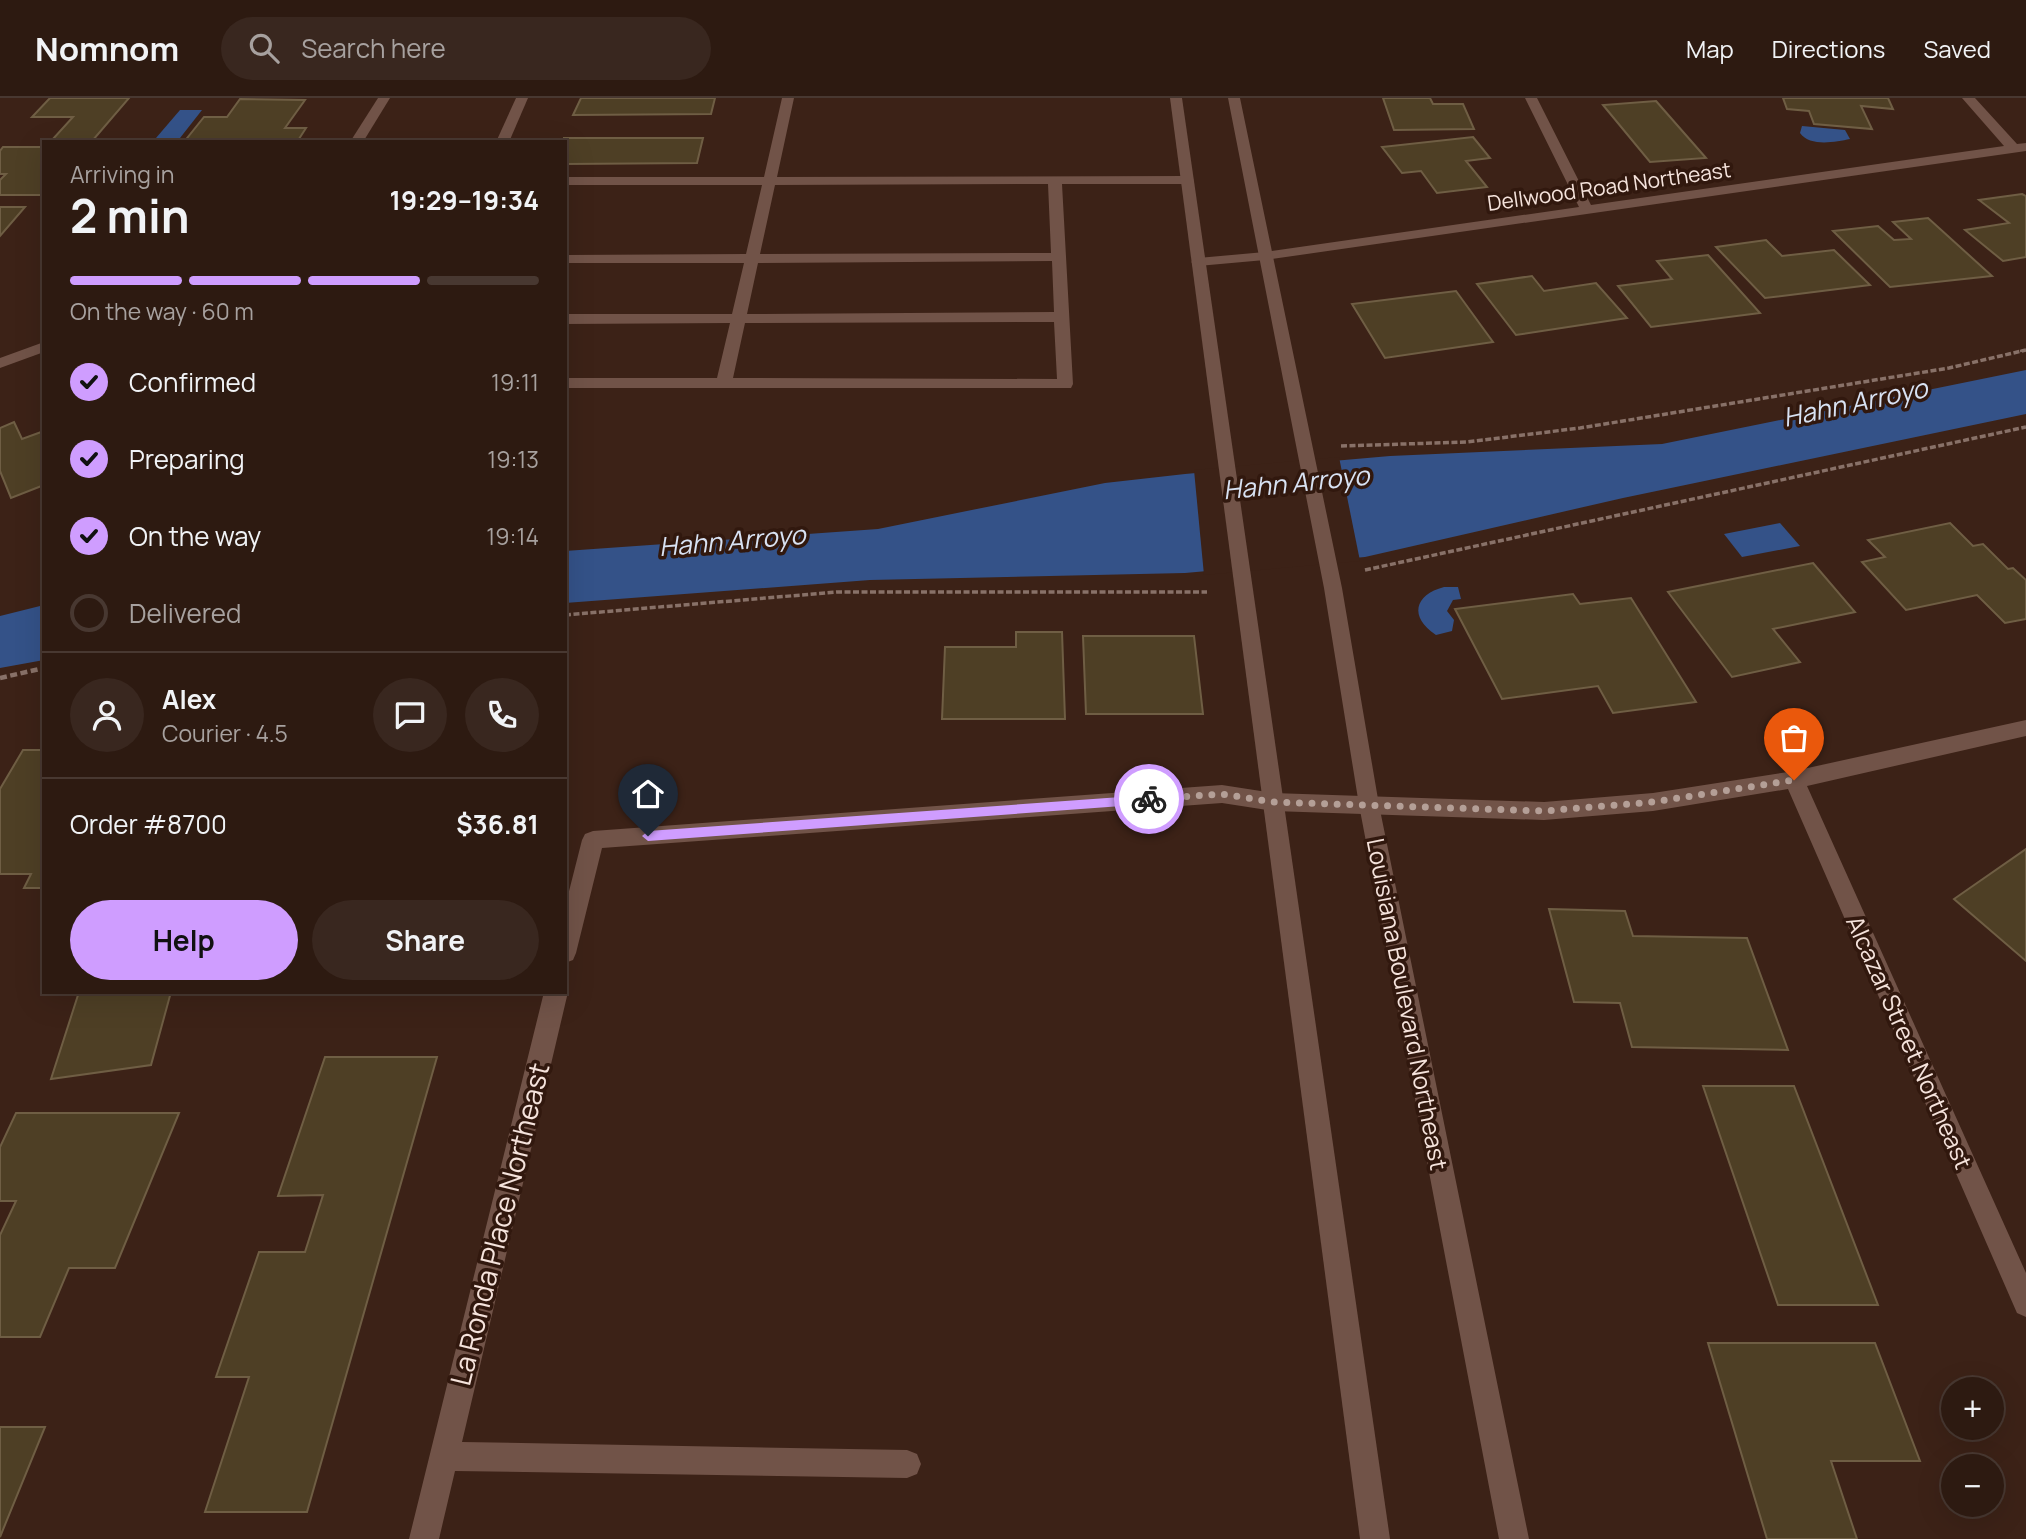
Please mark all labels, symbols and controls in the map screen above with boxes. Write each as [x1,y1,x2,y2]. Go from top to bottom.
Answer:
search box [221,17,711,80]
text: Nomnom [35,26,179,71]
icon: search [245,29,283,67]
text: Search here [301,30,446,66]
text: Map [1686,32,1734,65]
text: Directions [1772,32,1885,65]
text: Saved [1923,32,1991,65]
street label: Dellwood Road Northeast [1485,155,1733,217]
text: Arriving in [70,158,175,190]
text: 19:29–19:34 [390,182,539,218]
text: 2 min [70,184,190,247]
text: On the way · 60 m [70,295,254,327]
icon: check [70,363,108,401]
text: Confirmed [129,364,256,400]
text: 19:11 [491,366,539,398]
water label: Hahn Arroyo [1780,369,1932,435]
icon: check [70,440,108,478]
text: Preparing [129,441,245,477]
text: 19:13 [487,443,539,475]
water label: Hahn Arroyo [1221,456,1372,508]
water label: Hahn Arroyo [657,516,808,564]
icon: check [70,517,108,555]
text: On the way [129,518,261,554]
text: 19:14 [486,520,539,552]
text: Delivered [129,595,241,631]
button: person [70,678,144,752]
button: chat [373,678,447,752]
button: phone [465,678,539,752]
text: Alex [162,681,216,717]
pin [1764,708,1824,780]
text: Courier · 4.5 [162,717,288,749]
icon: bag [1775,719,1813,757]
pin [618,764,678,836]
courier [1114,764,1184,834]
icon: home [629,775,667,813]
icon: bike [1130,780,1168,818]
text: Order #8700 [70,806,227,842]
text: $36.81 [456,806,539,842]
street label: Louisiana Boulevard Northeast [1360,835,1456,1173]
button: Help [70,900,298,980]
button: Share [312,900,539,980]
street label: Alcazar Street Northeast [1839,910,1981,1174]
street label: La Ronda Place Northeast [440,1059,558,1389]
map controls [1941,1377,2004,1517]
button: + [1941,1377,2004,1440]
button: − [1941,1454,2004,1517]

